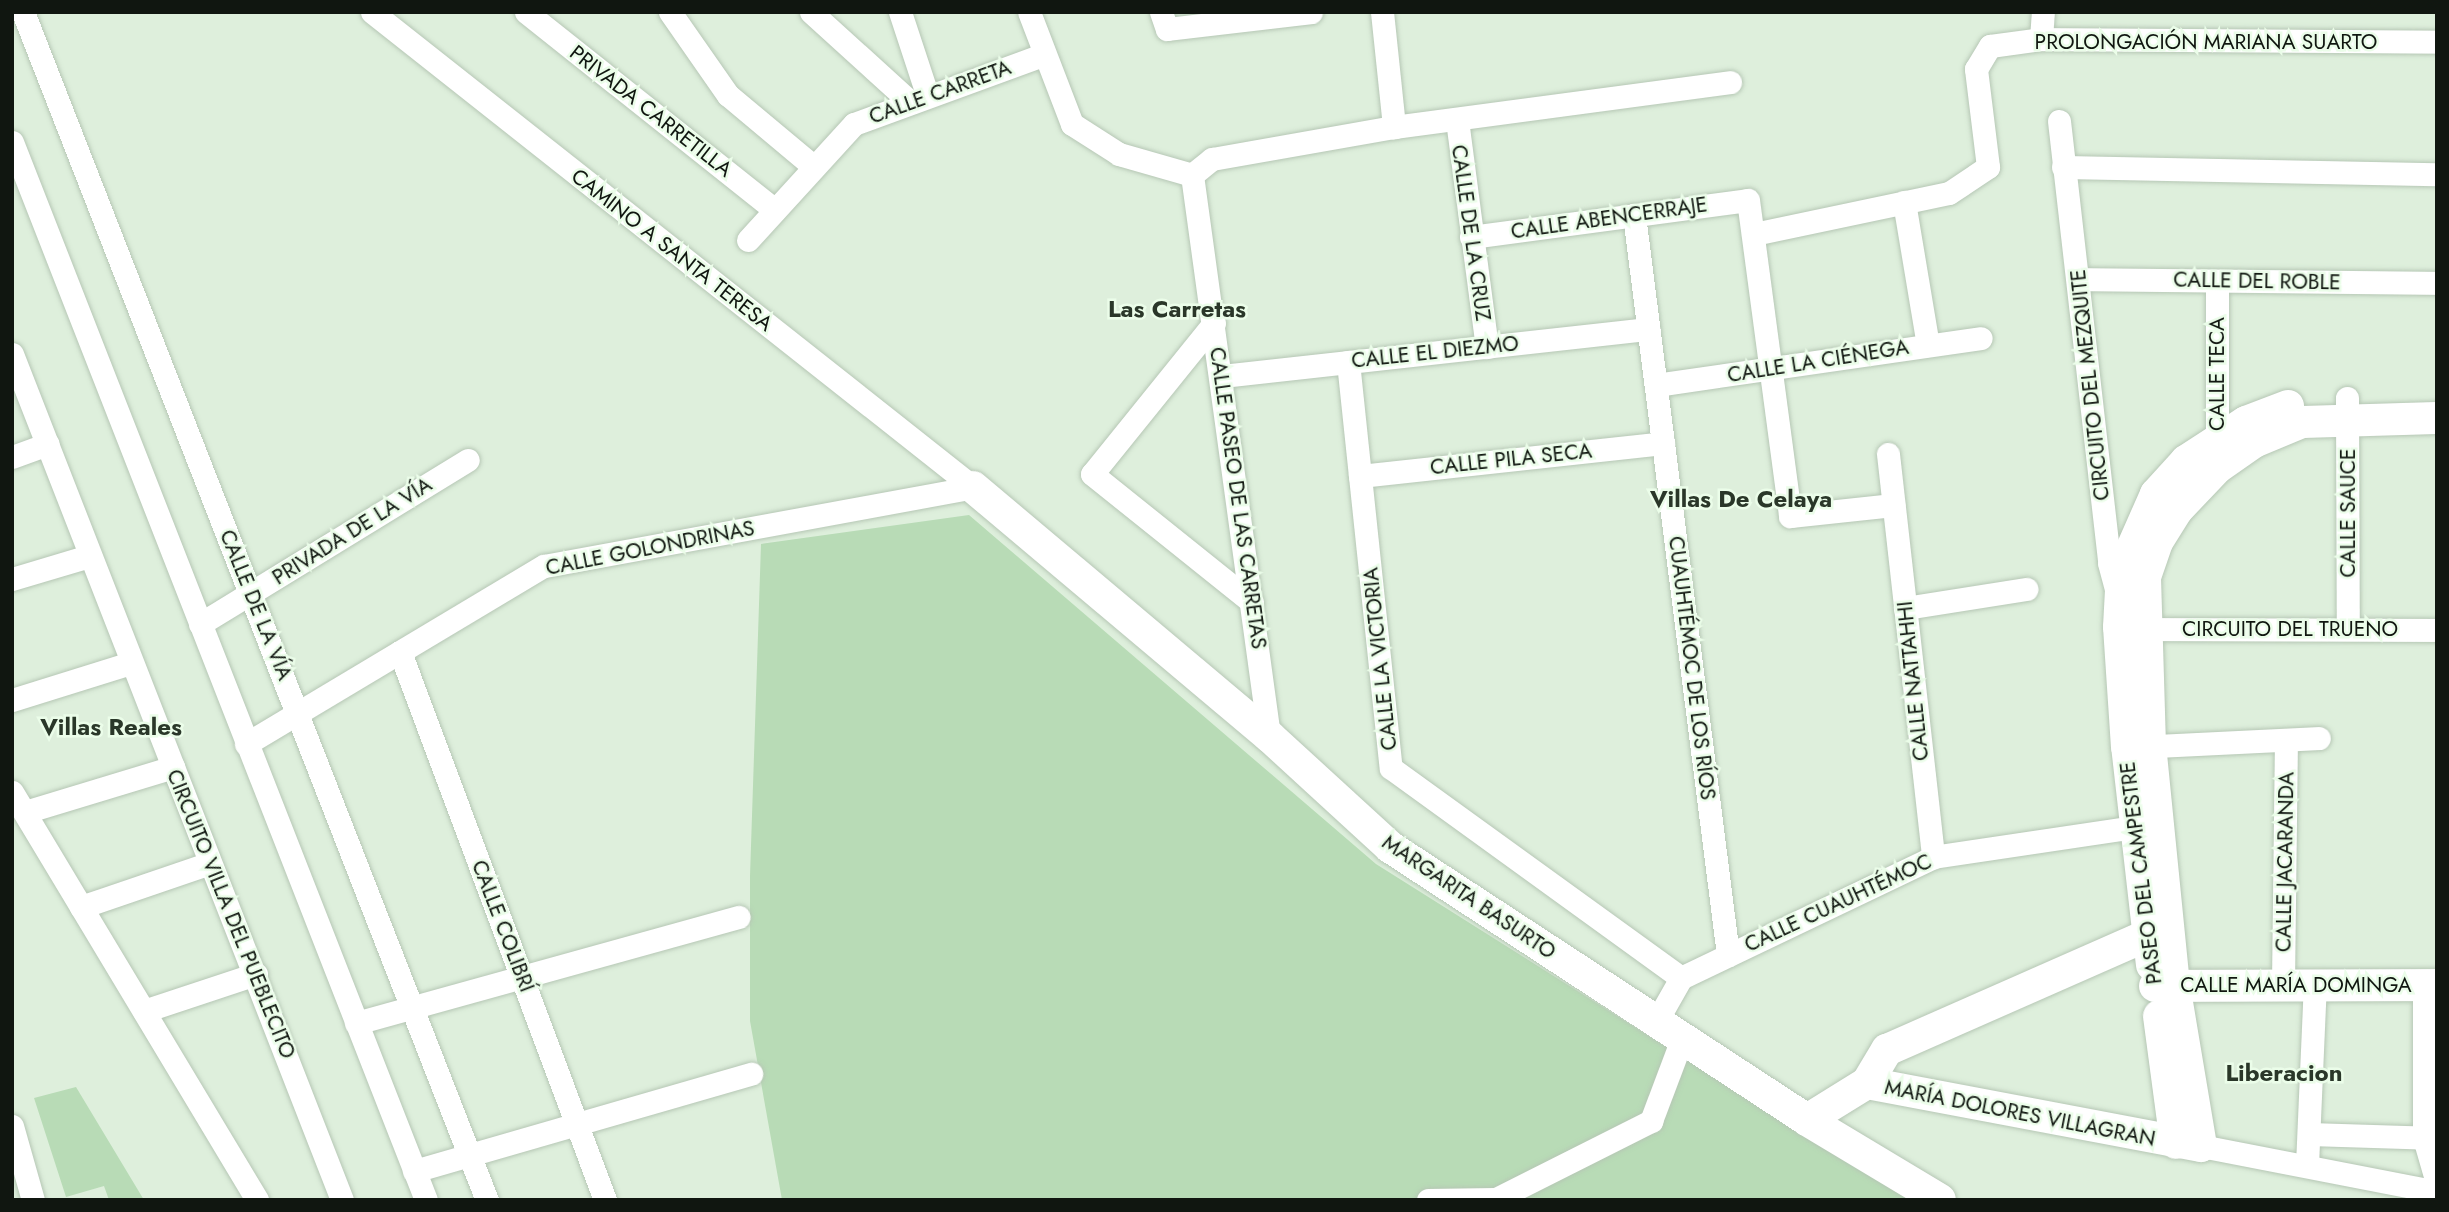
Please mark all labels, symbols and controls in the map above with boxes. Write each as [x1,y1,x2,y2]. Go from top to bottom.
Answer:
street label: PROLONGACIÓN MARIANA SUARTO [2035,29,2377,55]
street label: PRIVADA CARRETILLA [565,40,737,182]
street label: CALLE CARRETA [866,55,1014,129]
street label: CALLE DE LA CRUZ [1446,143,1496,323]
street label: CAMINO A SANTA TERESA [566,163,778,337]
street label: CALLE ABENCERRAJE [1509,192,1709,244]
street label: CALLE DEL ROBLE [2173,267,2341,295]
street label: CIRCUITO DEL MEZQUITE [2065,268,2115,502]
district label: Las Carretas [1108,295,1246,323]
street label: CALLE TECA [2204,317,2230,431]
street label: CALLE EL DIEZMO [1350,331,1520,373]
street label: CALLE LA CIÉNEGA [1725,334,1911,388]
street label: CALLE PASEO DE LAS CARRETAS [1204,346,1272,650]
street label: CALLE PILA SECA [1429,438,1593,480]
street label: CALLE SAUCE [2335,448,2361,578]
street label: PRIVADA DE LA VÍA [268,472,436,590]
district label: Villas De Celaya [1650,485,1832,513]
street label: CALLE GOLONDRINAS [544,515,756,581]
street label: CALLE DE LA VÍA [214,526,298,684]
street label: CUAUHTÉMOC DE LOS RÍOS [1663,535,1721,801]
street label: CALLE LA VICTORIA [1358,566,1402,752]
street label: CALLE NATTAHHI [1892,600,1934,762]
street label: CIRCUITO DEL TRUENO [2182,616,2398,642]
district label: Villas Reales [40,713,182,741]
street label: PASEO DEL CAMPESTRE [2115,760,2167,986]
street label: CIRCUITO VILLA DEL PUEBLECITO [161,766,301,1062]
street label: CALLE JACARANDA [2271,772,2299,952]
street label: MARGARITA BASURTO [1377,830,1561,964]
street label: CALLE CUAUHTÉMOC [1740,849,1936,957]
street label: CALLE COLIBRÍ [466,857,540,995]
street label: CALLE MARÍA DOMINGA [2180,972,2412,998]
district label: Liberacion [2225,1059,2343,1087]
street label: MARÍA DOLORES VILLAGRAN [1882,1074,2158,1152]

